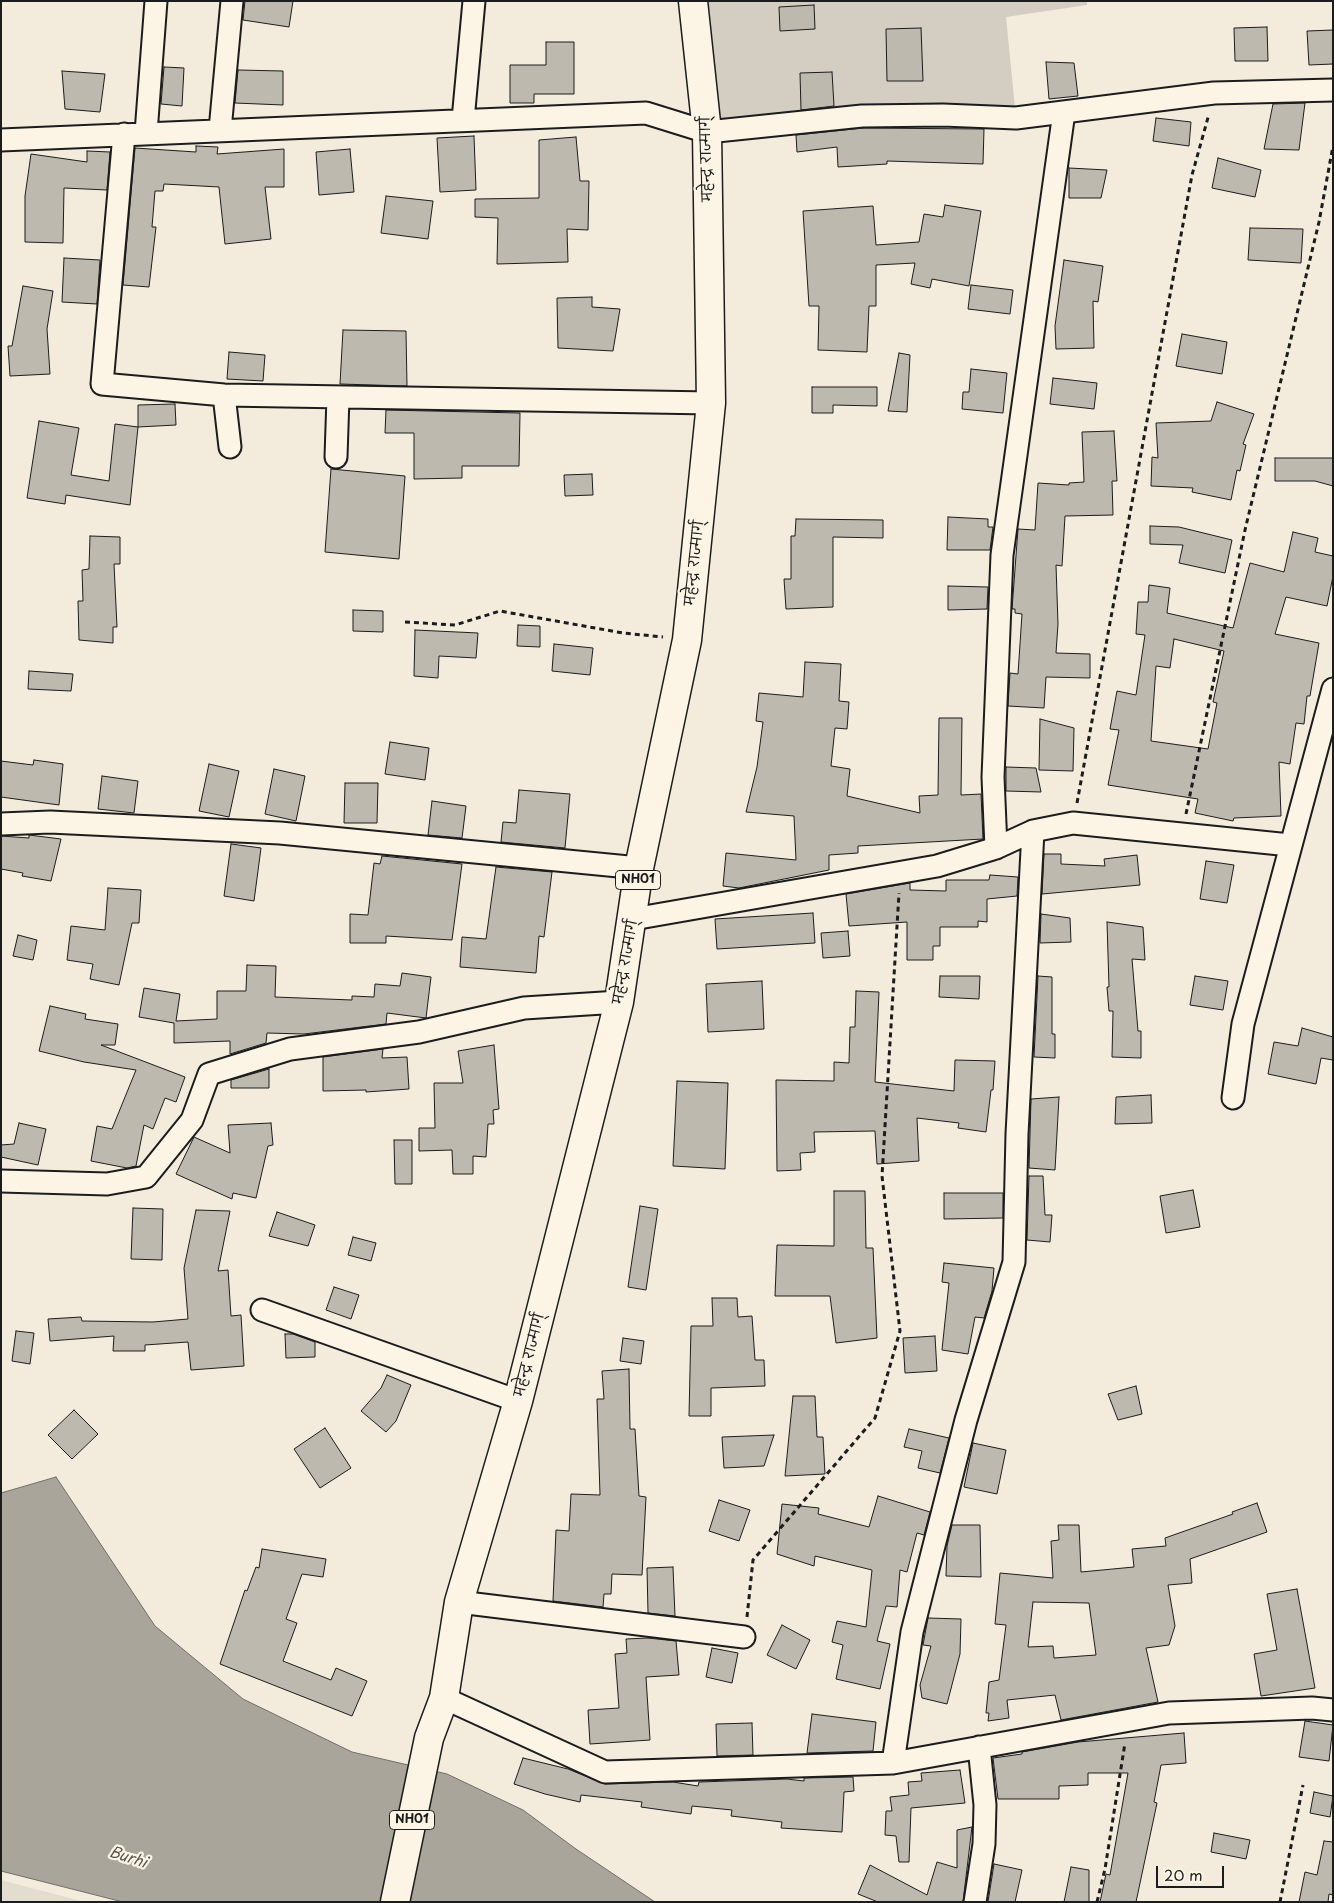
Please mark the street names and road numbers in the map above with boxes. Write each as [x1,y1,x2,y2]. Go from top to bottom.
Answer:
street label: महेन्द्र राज्मार्ग् [697,116,717,202]
street label: महेन्द्र राज्मार्ग् [682,520,708,606]
road number: NH01 [616,870,660,890]
street label: महेन्द्र राज्मार्ग् [610,918,642,1006]
street label: महेन्द्र राज्मार्ग् [512,1312,548,1398]
road number: NH01 [390,1810,434,1830]

